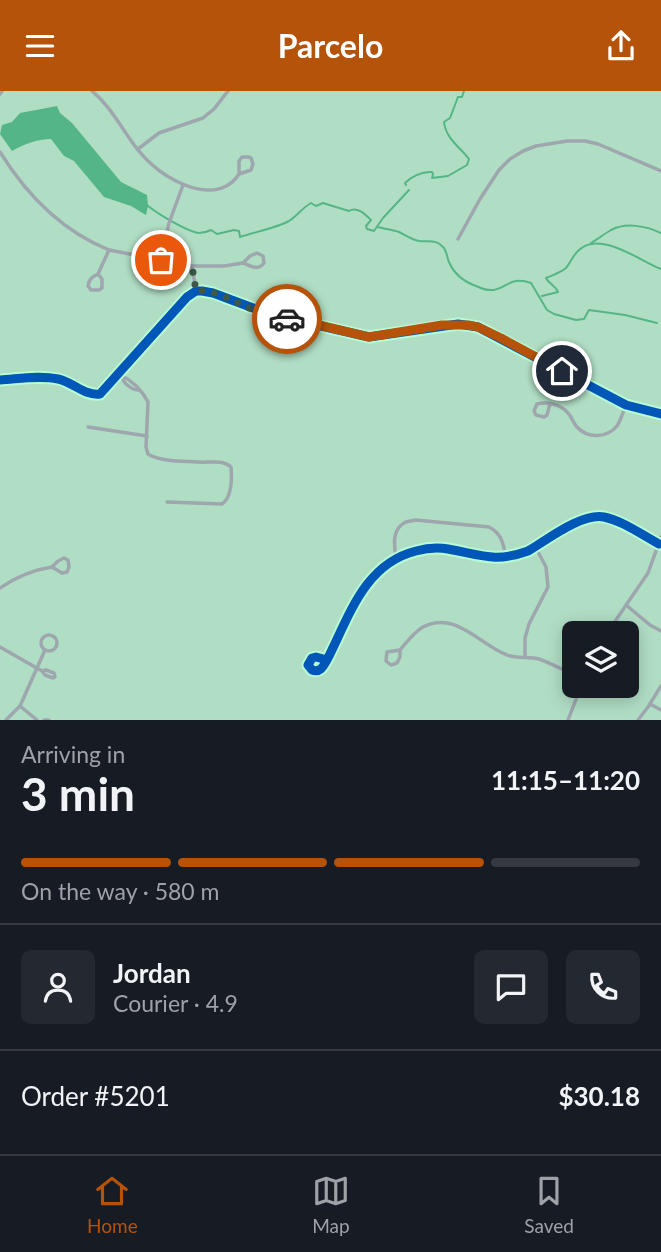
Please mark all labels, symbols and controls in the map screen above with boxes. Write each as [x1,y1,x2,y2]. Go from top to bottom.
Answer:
text: Parcelo [278,26,383,65]
icon: menu [21,27,59,65]
icon: share [602,27,640,65]
pin [131,230,191,290]
icon: bag [142,241,180,279]
courier [252,284,322,354]
icon: car [268,300,306,338]
pin [532,341,592,401]
icon: home [543,352,581,390]
map controls [562,621,639,698]
button: layers [562,621,639,698]
text: Arriving in [21,740,125,768]
text: 11:15–11:20 [491,764,640,796]
text: 3 min [21,766,135,821]
text: On the way · 580 m [21,877,220,905]
button: person [21,950,95,1024]
button: chat [474,950,548,1024]
button: phone [566,950,640,1024]
text: Jordan [113,957,191,989]
text: Courier · 4.9 [113,989,238,1017]
text: Order #5201 [21,1080,170,1112]
text: $30.18 [558,1080,640,1112]
tab: Home [87,1172,138,1237]
tab: Map [312,1172,350,1237]
tab: Saved [524,1172,574,1237]

